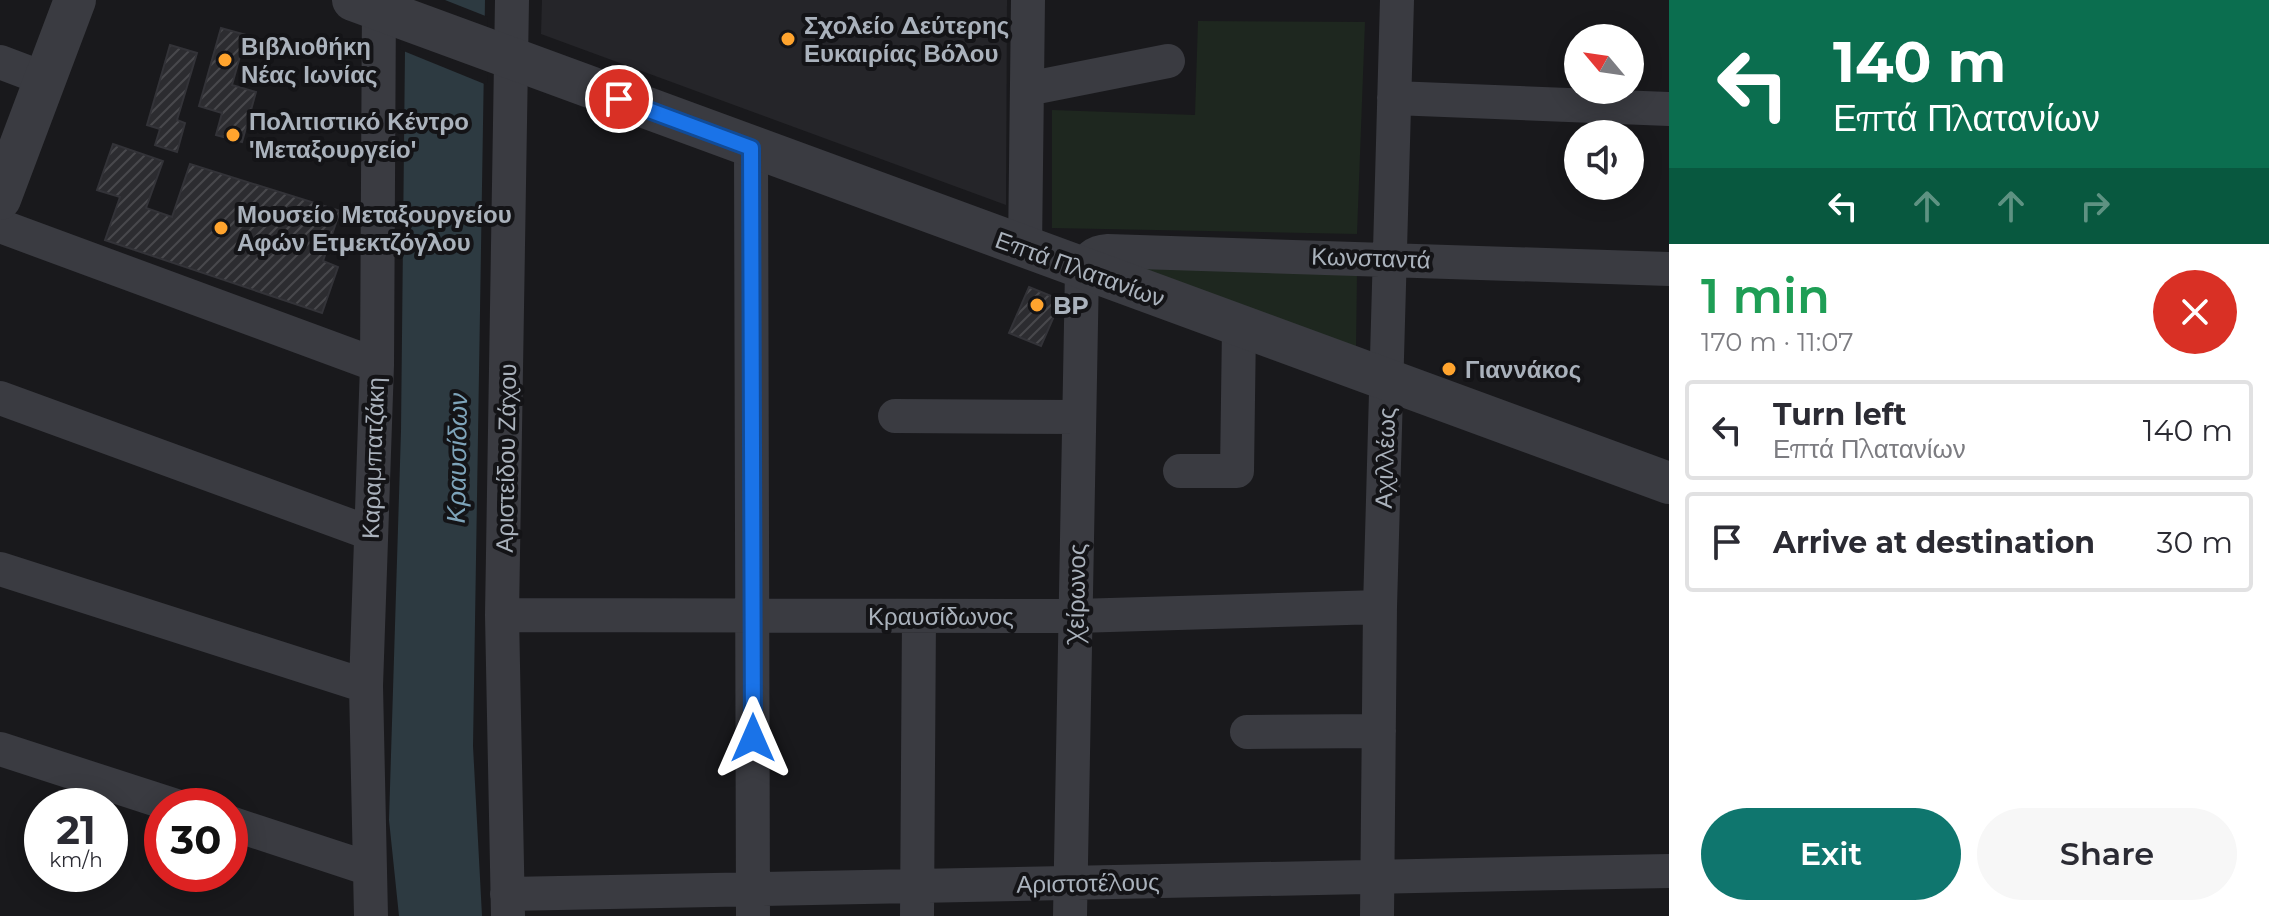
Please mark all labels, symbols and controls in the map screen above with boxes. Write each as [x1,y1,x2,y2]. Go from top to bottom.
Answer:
place label: Σχολείο Δεύτερης Ευκαιρίας Βόλου [804,11,1009,68]
north arrow [1564,24,1644,104]
map controls [1564,24,1644,200]
text: 140 m [1833,28,2006,96]
marker: Σχολείο Δεύτερης Ευκαιρίας Βόλου [779,30,797,48]
place label: Βιβλιοθήκη Νέας Ιωνίας [241,32,377,89]
icon: left [1701,32,1805,136]
marker: Βιβλιοθήκη Νέας Ιωνίας [216,51,234,69]
pin [585,65,653,133]
icon: arrive [597,77,641,121]
text: Επτά Πλατανίων [1833,96,2100,140]
place label: Πολιτιστικό Κέντρο 'Μεταξουργείο' [249,107,469,164]
button: sound [1564,120,1644,200]
marker: Πολιτιστικό Κέντρο 'Μεταξουργείο' [224,126,242,144]
icon: left [1821,184,1865,228]
icon: ahead [1905,184,1949,228]
icon: ahead [1989,184,2033,228]
icon: right [2073,184,2117,228]
place label: Μουσείο Μεταξουργείου Αφών Ετμεκτζόγλου [237,200,512,257]
marker: Μουσείο Μεταξουργείου Αφών Ετμεκτζόγλου [212,219,230,237]
street label: Επτά Πλατανίων [991,225,1169,313]
street label: Κωνσταντά [1311,241,1431,275]
text: 1 min [1701,267,1830,325]
button: close [2153,270,2237,354]
place label: BP [1053,291,1089,320]
marker: BP [1028,296,1046,314]
text: 170 m · 11:07 [1701,326,1854,358]
place label: Γιαννάκος [1465,355,1581,384]
marker: Γιαννάκος [1440,360,1458,378]
street label: Αριστείδου Ζάχου [490,363,522,553]
street label: Καραμπατζάκη [356,377,390,539]
water label: Κραυσίδων [440,392,474,524]
text: Turn left [1773,396,1906,433]
street label: Αχιλλέως [1369,407,1401,509]
icon: left [1705,408,1749,452]
text: 140 m [2143,412,2233,449]
text: Επτά Πλατανίων [1773,433,1966,465]
icon: arrive [1705,520,1749,564]
text: Arrive at destination [1773,524,2095,561]
text: 30 m [2157,524,2233,561]
street label: Χείρωνος [1061,543,1091,646]
street label: Κραυσίδωνος [868,602,1014,631]
position arrow [711,696,795,780]
speed limit sign: 30 [144,788,248,892]
text: 21 [56,805,96,854]
button: Exit [1701,808,1961,900]
button: Share [1977,808,2237,900]
text: km/h [49,848,103,872]
street label: Αριστοτέλους [1016,867,1160,899]

